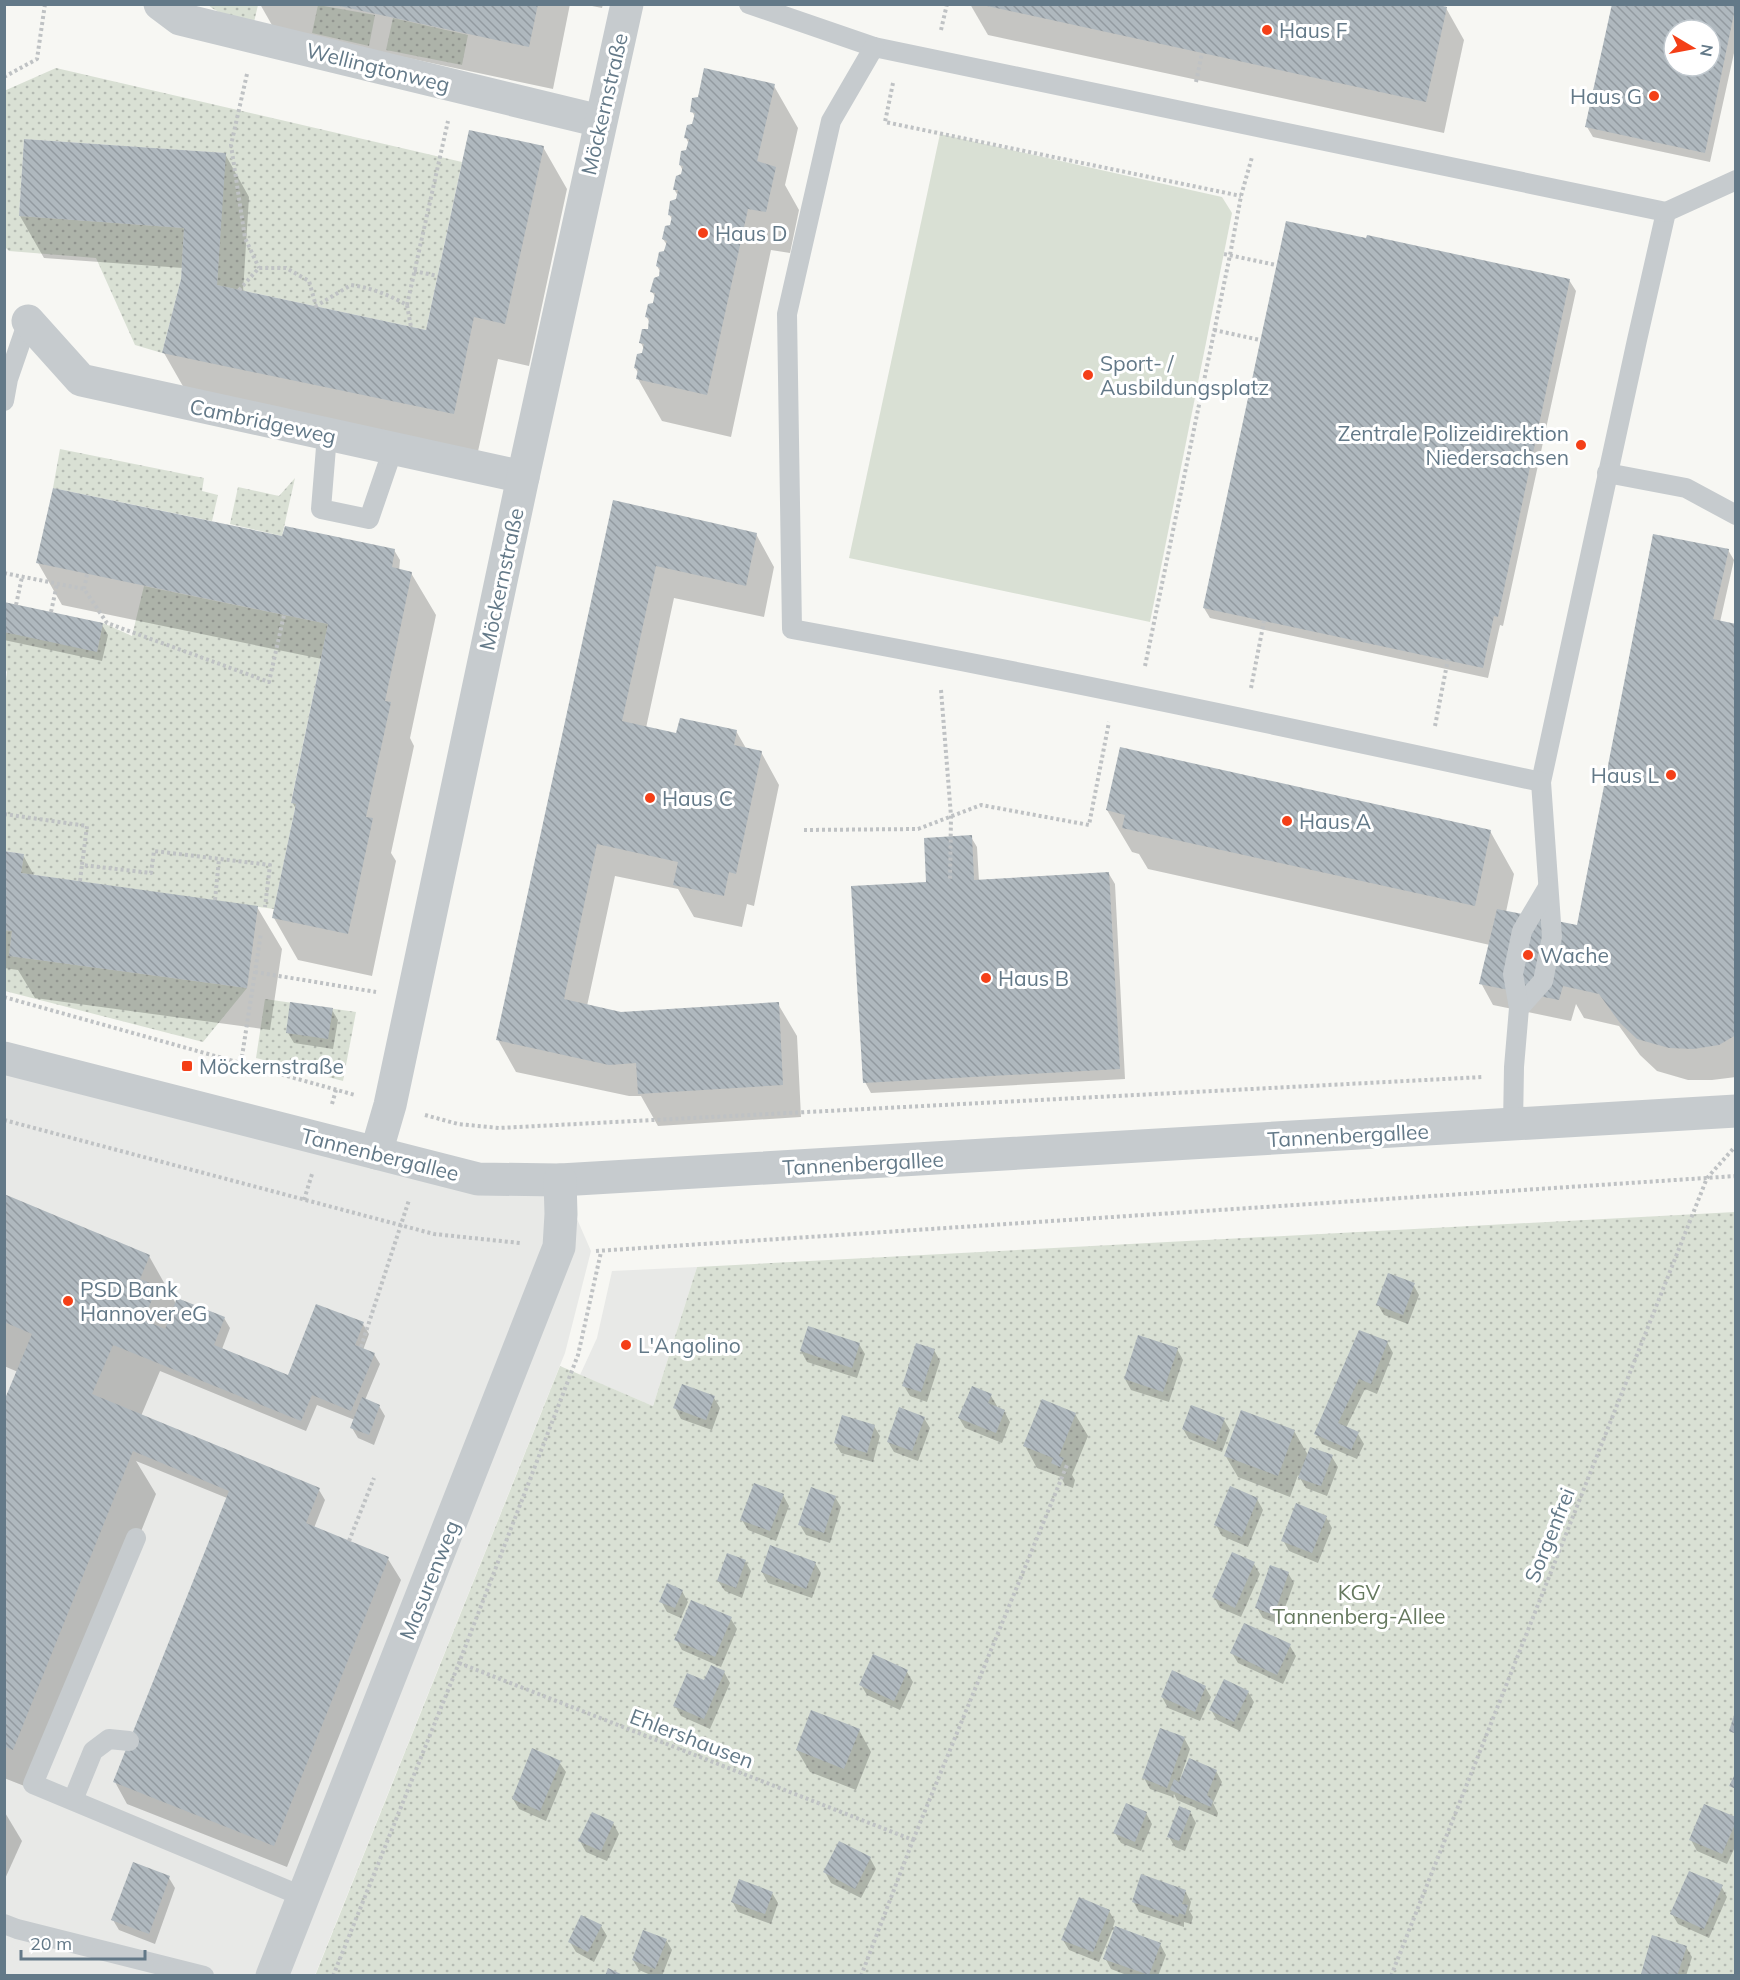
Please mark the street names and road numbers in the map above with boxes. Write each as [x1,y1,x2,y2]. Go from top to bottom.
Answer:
street label: Möckernstraße [575,31,633,177]
street label: Wellingtonweg [303,37,453,97]
street label: Cambridgeweg [187,393,339,449]
street label: Möckernstraße [473,505,529,653]
street label: Tannenbergallee [1267,1118,1429,1152]
street label: Tannenbergallee [298,1122,462,1186]
street label: Tannenbergallee [782,1146,944,1180]
street label: Sorgenfrei [1518,1484,1580,1586]
street label: Masurenweg [393,1517,465,1643]
street label: Ehlershausen [627,1703,757,1773]

